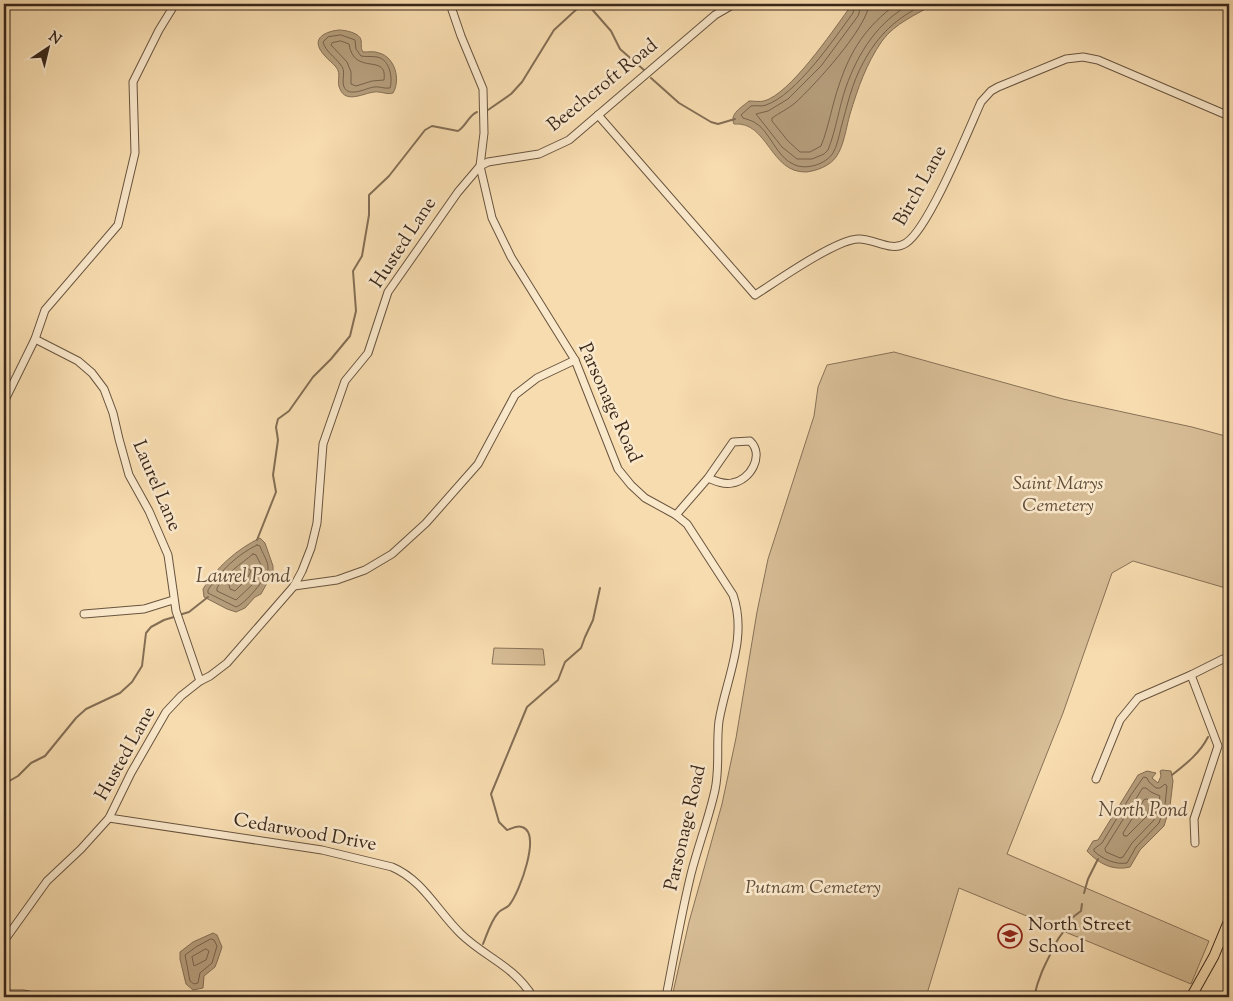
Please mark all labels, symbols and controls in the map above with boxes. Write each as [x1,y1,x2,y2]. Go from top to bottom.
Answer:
north arrow [22,22,72,72]
text: N [44,28,65,50]
street label: Beechcroft Road [542,33,664,139]
street label: Birch Lane [888,141,954,231]
street label: Husted Lane [364,192,444,294]
street label: Parsonage Road [571,339,648,467]
street label: Laurel Lane [125,436,187,536]
park label: Saint Marys Cemetery [1013,471,1103,520]
water label: Laurel Pond [196,563,290,592]
street label: Husted Lane [89,702,163,806]
street label: Parsonage Road [658,762,714,894]
water label: North Pond [1098,797,1188,826]
street label: Cedarwood Drive [231,807,379,859]
park label: Putnam Cemetery [745,875,881,902]
place label: North Street School [1028,912,1132,961]
school or university icon: North Street School [997,923,1023,949]

